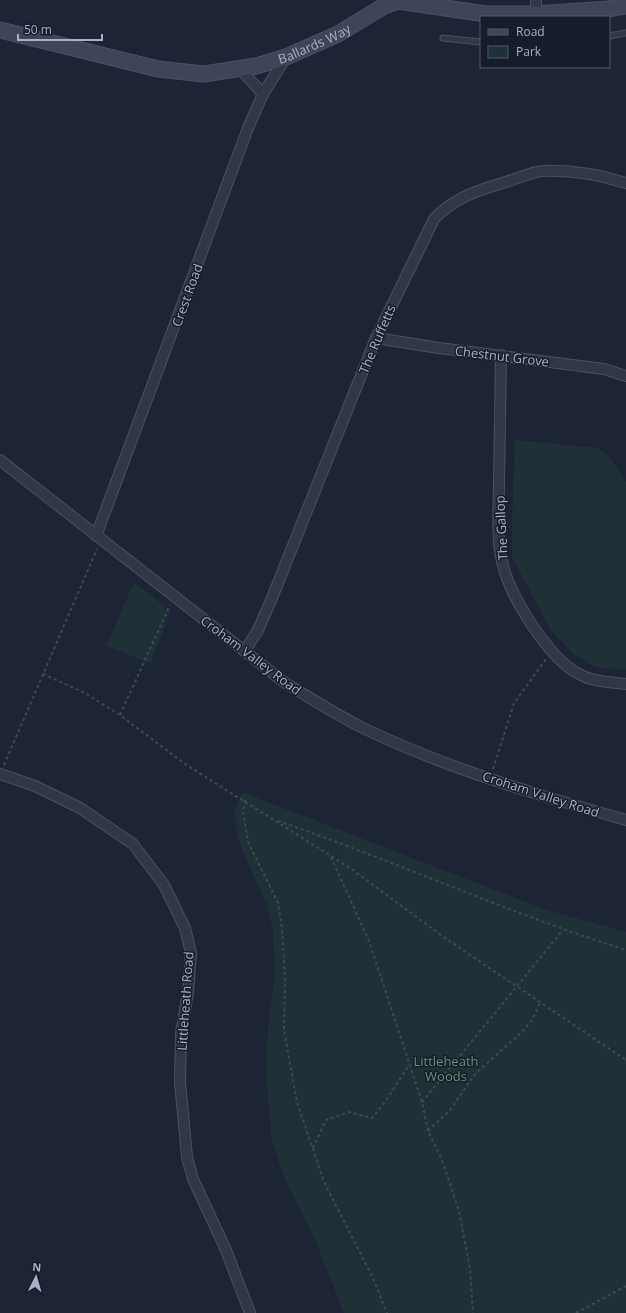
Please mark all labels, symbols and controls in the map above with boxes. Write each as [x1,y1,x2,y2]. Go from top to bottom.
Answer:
scale bar [18,16,102,42]
legend [480,16,610,68]
street label: Ballards Way [276,19,354,68]
text: 50 m [24,21,52,38]
text: Road [516,23,545,40]
text: Park [516,43,542,60]
street label: Crest Road [167,261,207,329]
street label: The Ruffetts [354,302,400,376]
street label: Chestnut Grove [454,341,550,371]
street label: The Gallop [490,495,512,561]
street label: Croham Valley Road [197,611,305,699]
street label: Croham Valley Road [480,767,602,821]
street label: Littleheath Road [173,951,197,1051]
park label: Littleheath Woods [413,1052,479,1085]
north arrow [16,1257,56,1297]
text: N [32,1259,42,1274]

